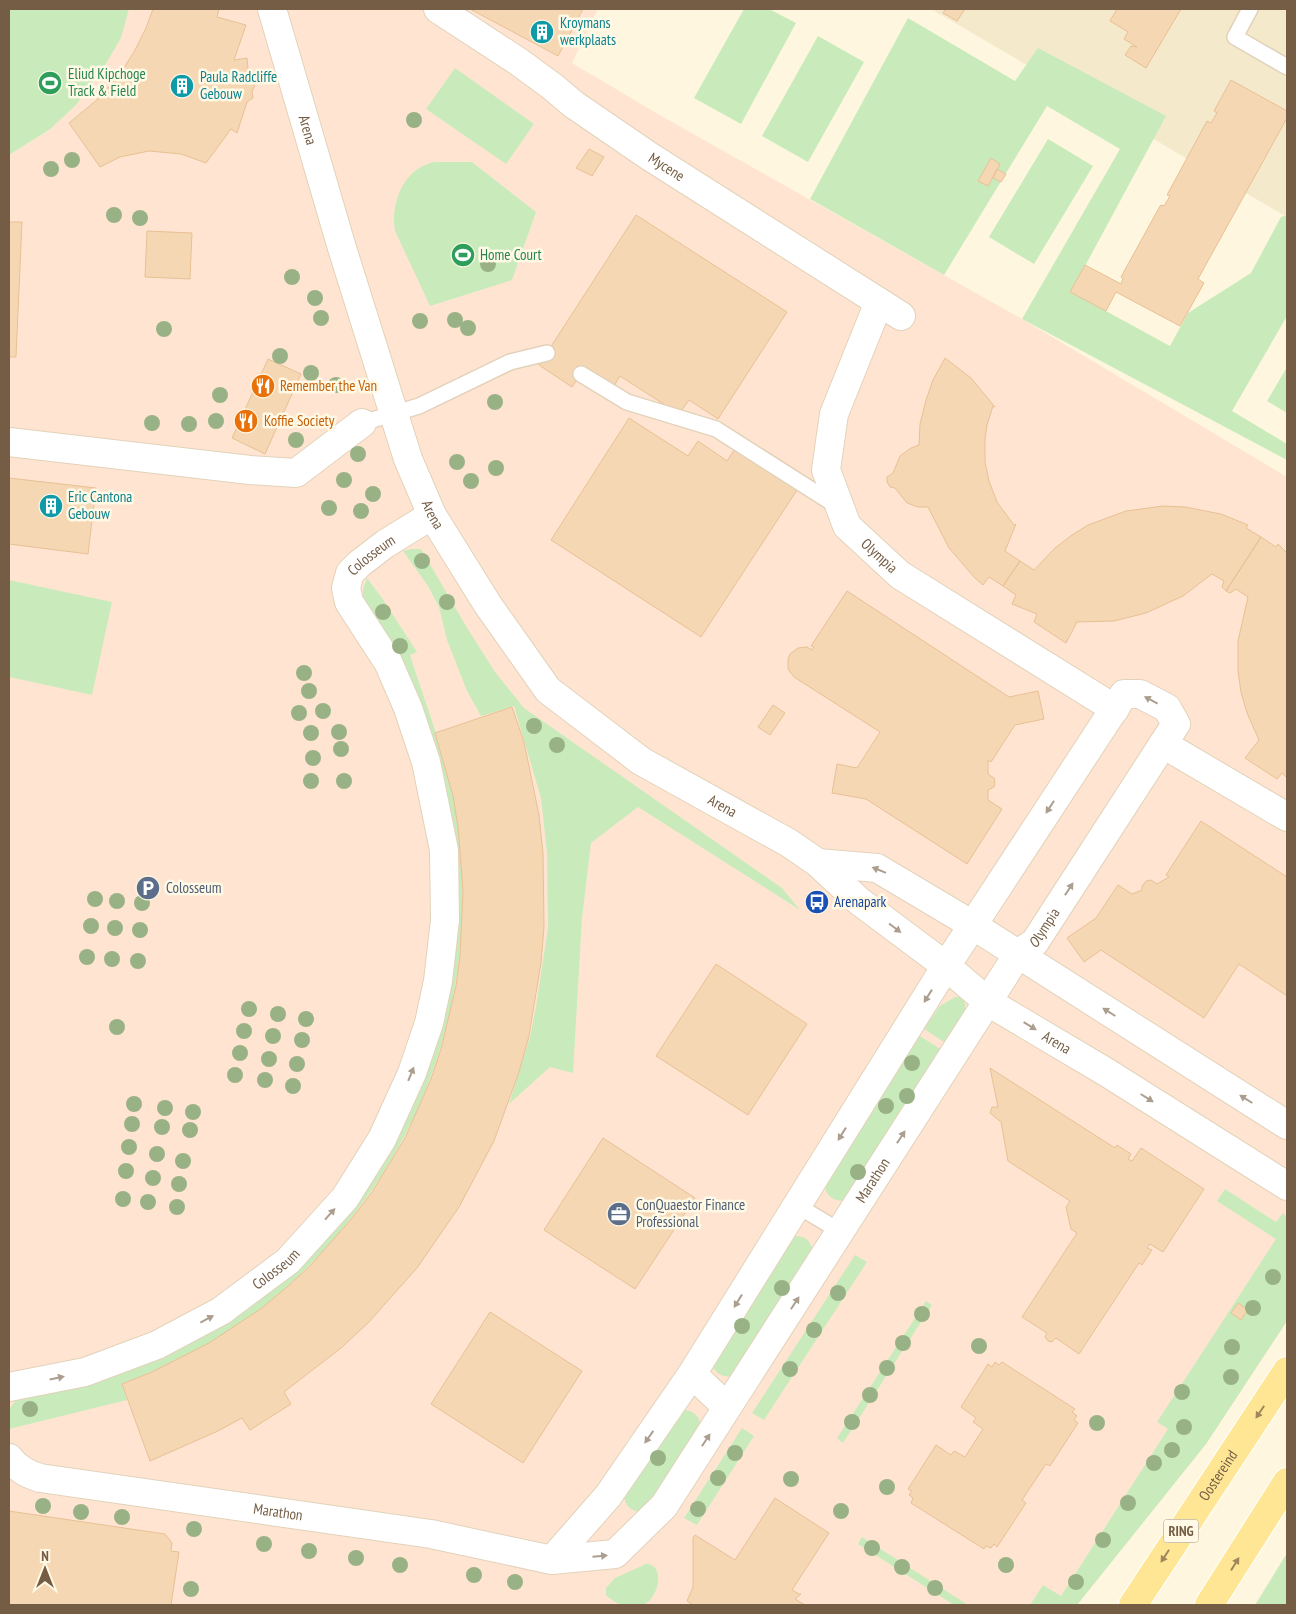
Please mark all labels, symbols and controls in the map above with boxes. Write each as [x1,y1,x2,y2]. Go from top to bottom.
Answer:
place label: Kroymans werkplaats [560,13,616,49]
building icon: Kroymans werkplaats [529,19,555,45]
place label: Eliud Kipchoge Track & Field [68,64,146,100]
place label: Paula Radcliffe Gebouw [200,67,277,103]
sports icon: Eliud Kipchoge Track & Field [37,70,63,96]
building icon: Paula Radcliffe Gebouw [169,73,195,99]
street label: Arena [295,113,321,147]
street label: Mycene [645,148,688,185]
sports icon: Home Court [450,242,476,268]
place label: Home Court [480,245,542,264]
restaurant icon: Remember the Van [250,373,276,399]
place label: Remember the Van [280,376,377,395]
restaurant icon: Koffie Society [233,408,259,434]
place label: Koffie Society [264,411,335,430]
place label: Eric Cantona Gebouw [68,487,132,523]
building icon: Eric Cantona Gebouw [38,493,64,519]
street label: Arena [418,497,448,532]
street label: Colosseum [343,530,398,579]
street label: Olympia [857,534,902,577]
one-way arrow [1143,696,1158,704]
street label: Arena [705,790,740,821]
one-way arrow [1046,800,1055,813]
one-way arrow [872,866,886,874]
parking icon: Colosseum [135,875,161,901]
place label: Colosseum [166,878,222,897]
one-way arrow [1064,883,1074,896]
bus stop icon: Arenapark [804,889,830,915]
place label: Arenapark [834,892,887,911]
street label: Olympia [1026,904,1064,952]
one-way arrow [888,923,902,933]
one-way arrow [924,989,933,1002]
one-way arrow [1102,1007,1115,1016]
one-way arrow [1023,1022,1036,1031]
street label: Arena [1039,1026,1075,1058]
one-way arrow [407,1066,415,1081]
one-way arrow [1141,1093,1154,1102]
one-way arrow [1239,1094,1253,1103]
one-way arrow [838,1127,847,1140]
one-way arrow [897,1130,906,1144]
street label: Marathon [851,1154,894,1206]
place label: ConQuaestor Finance Professional [636,1195,745,1231]
office icon: ConQuaestor Finance Professional [606,1201,632,1227]
one-way arrow [324,1209,336,1221]
street label: Colosseum [248,1244,304,1293]
one-way arrow [733,1295,742,1308]
one-way arrow [790,1297,799,1310]
one-way arrow [200,1315,214,1323]
one-way arrow [49,1374,64,1382]
one-way arrow [1255,1405,1265,1418]
one-way arrow [644,1430,654,1444]
one-way arrow [702,1433,711,1446]
street label: Oostereind [1194,1446,1241,1504]
street label: Marathon [252,1499,304,1525]
road number: RING [1164,1520,1198,1542]
north arrow [20,1544,70,1594]
text: N [41,1547,49,1565]
one-way arrow [1160,1549,1170,1563]
one-way arrow [592,1551,608,1559]
one-way arrow [1231,1557,1240,1571]

